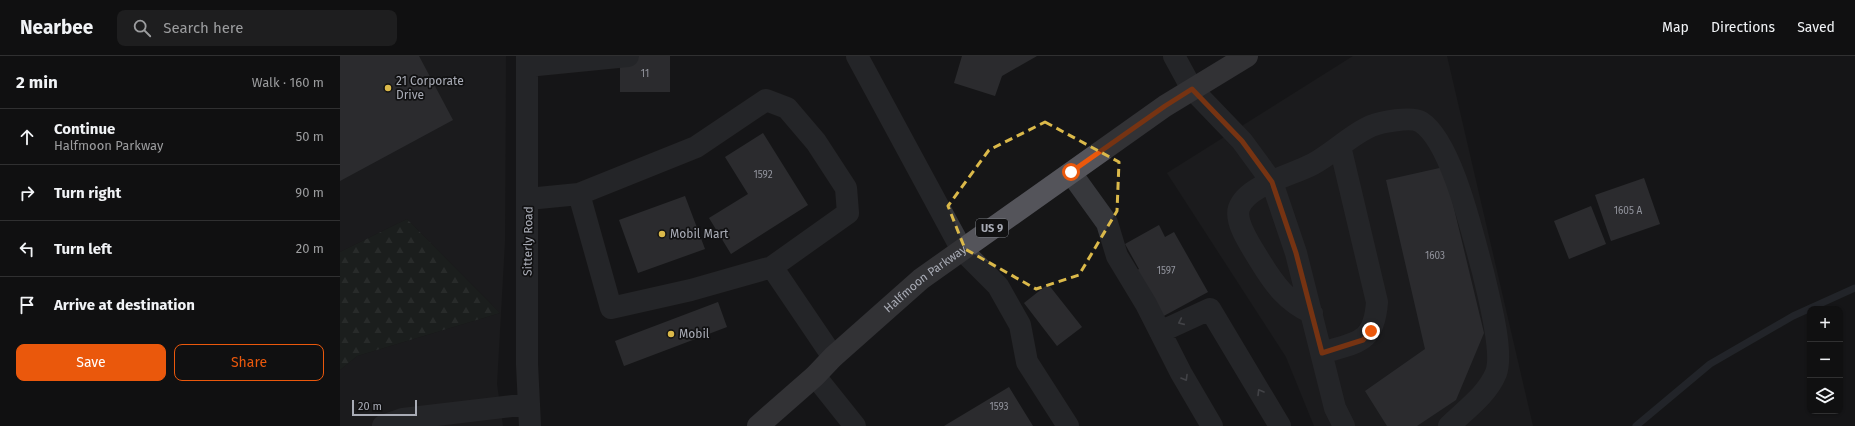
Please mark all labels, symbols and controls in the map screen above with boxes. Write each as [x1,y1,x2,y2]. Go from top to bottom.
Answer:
search box [117,10,397,46]
text: Nearbee [20,16,93,39]
icon: search [131,17,153,39]
text: Search here [163,19,243,37]
text: Map [1662,19,1689,36]
text: Directions [1711,19,1775,36]
text: Saved [1797,19,1835,36]
house number: 11 [641,68,649,80]
text: 2 min [16,72,58,93]
place label: 21 Corporate Drive [396,74,464,102]
text: Walk · 160 m [252,75,324,90]
marker: 21 Corporate Drive [383,83,393,93]
text: Continue [54,120,115,138]
icon: ahead [16,126,38,148]
text: 50 m [296,129,324,144]
text: Halfmoon Parkway [54,138,163,153]
route start [1062,163,1080,181]
house number: 1592 [753,169,773,181]
icon: right [16,182,38,204]
text: Turn right [54,184,121,202]
text: 90 m [295,185,324,200]
house number: 1605 A [1614,205,1643,217]
street label: Sitterly Road [520,206,536,276]
road number: US 9 [976,219,1008,237]
place label: Mobil Mart [670,227,729,241]
marker: Mobil Mart [657,229,667,239]
icon: left [16,238,38,260]
text: Turn left [54,240,112,258]
text: 20 m [296,241,324,256]
street label: Halfmoon Parkway [881,242,969,316]
house number: 1603 [1425,250,1445,262]
house number: 1597 [1157,265,1176,277]
icon: arrive [16,294,38,316]
text: Arrive at destination [54,296,195,314]
map controls [1807,306,1843,414]
button: + [1807,306,1843,342]
one-way arrow [1177,317,1185,325]
route end [1362,322,1380,340]
place label: Mobil [679,327,710,341]
marker: Mobil [666,329,676,339]
button: − [1807,342,1843,378]
button: Save [16,344,166,381]
button: Share [174,344,324,381]
one-way arrow [1180,374,1187,381]
button: layers [1807,378,1843,414]
one-way arrow [1258,389,1265,396]
scale bar [352,398,417,417]
text: 20 m [358,400,382,413]
house number: 1593 [989,401,1009,413]

